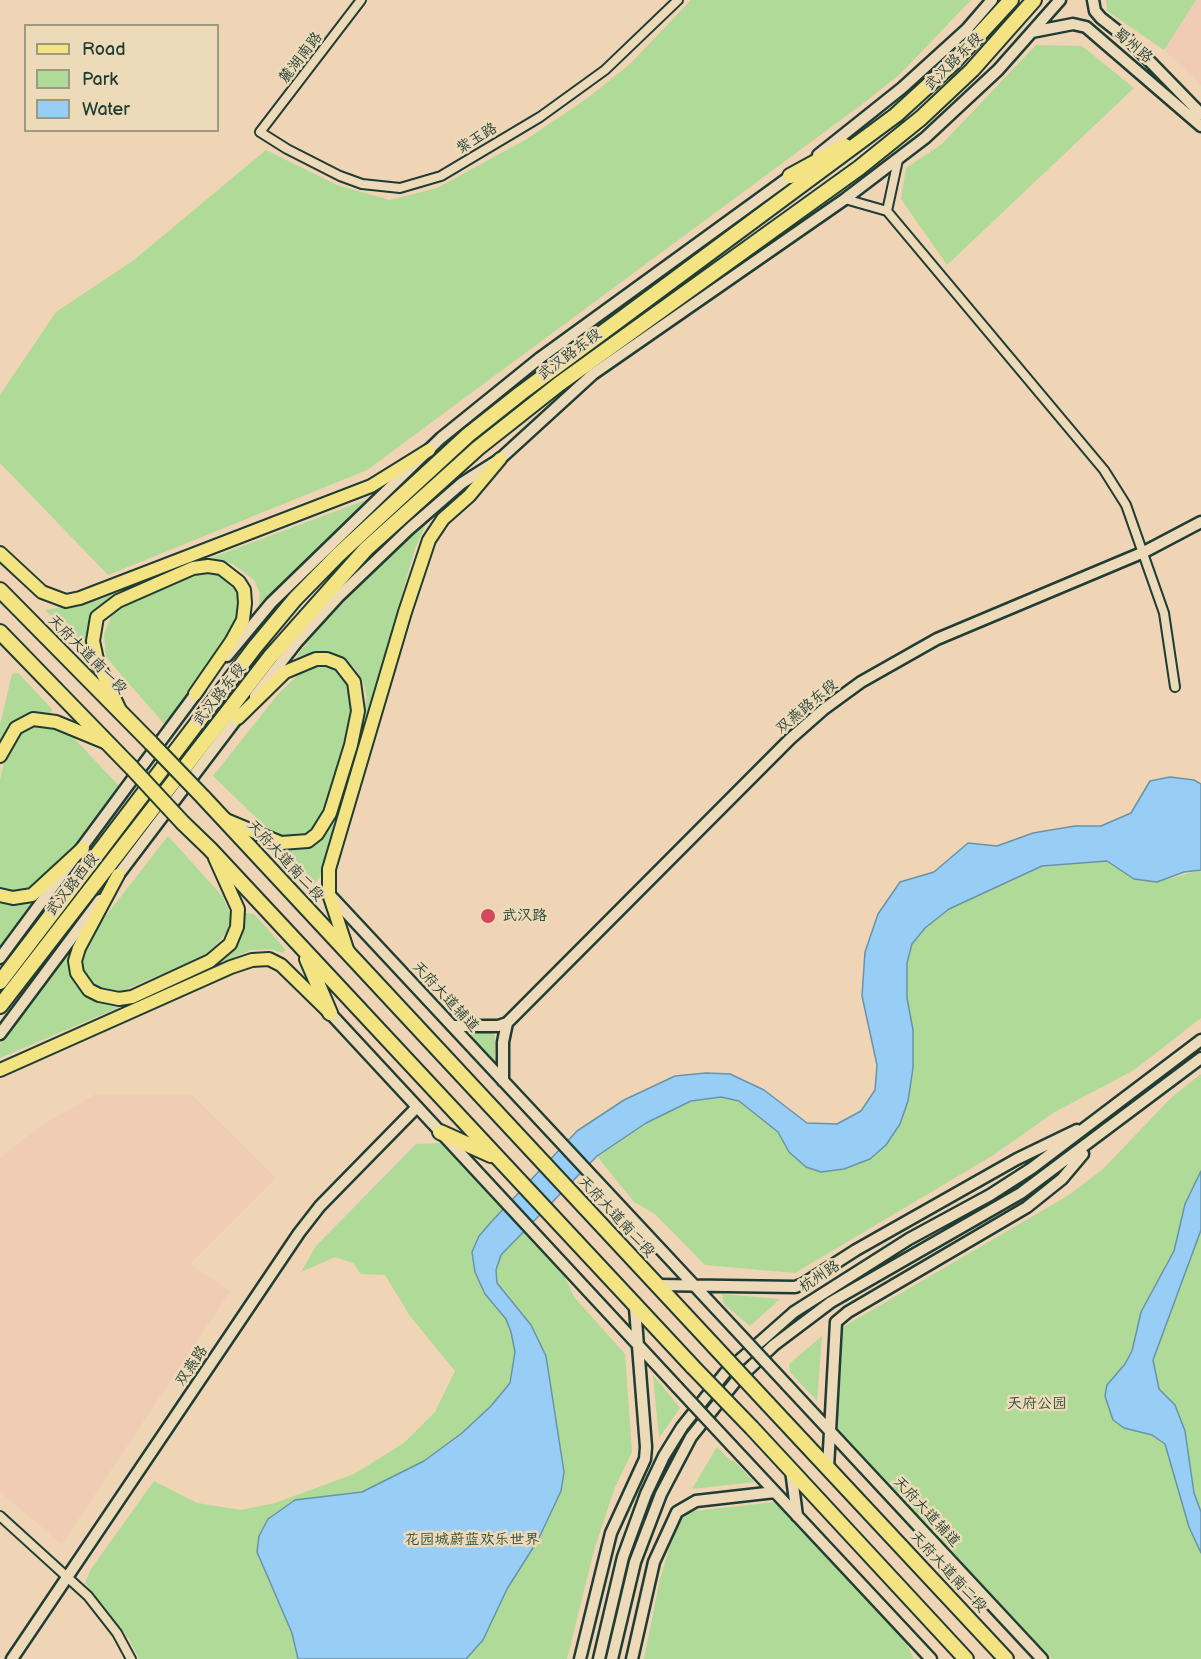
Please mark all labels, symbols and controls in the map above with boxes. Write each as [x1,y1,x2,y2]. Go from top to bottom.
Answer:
legend [24,24,219,132]
street label: 蜀州路 [1110,25,1156,67]
street label: 麓湖南路 [275,29,327,87]
street label: 武汉路东段 [921,29,987,95]
text: Road [82,39,126,60]
text: Park [82,69,118,90]
text: Water [82,99,130,120]
street label: 紫玉路 [453,120,501,158]
street label: 武汉路东段 [535,325,605,385]
street label: 天府大道南一段 [44,612,130,698]
street label: 武汉路东段 [190,660,250,730]
street label: 双燕路东段 [772,676,842,738]
street label: 天府大道南二段 [243,816,327,906]
street label: 武汉路西段 [43,850,103,920]
marker: 武汉路 [479,907,497,925]
place label: 武汉路 [502,907,547,925]
street label: 天府大道辅道 [408,958,482,1036]
street label: 天府大道南二段 [574,1172,658,1262]
street label: 杭州路 [796,1257,844,1297]
street label: 双燕路 [172,1342,212,1390]
park label: 天府公园 [1007,1395,1067,1413]
street label: 天府大道辅道 [889,1473,963,1551]
street label: 天府大道南二段 [906,1527,990,1617]
park label: 花园城蔚蓝欢乐世界 [405,1531,539,1549]

